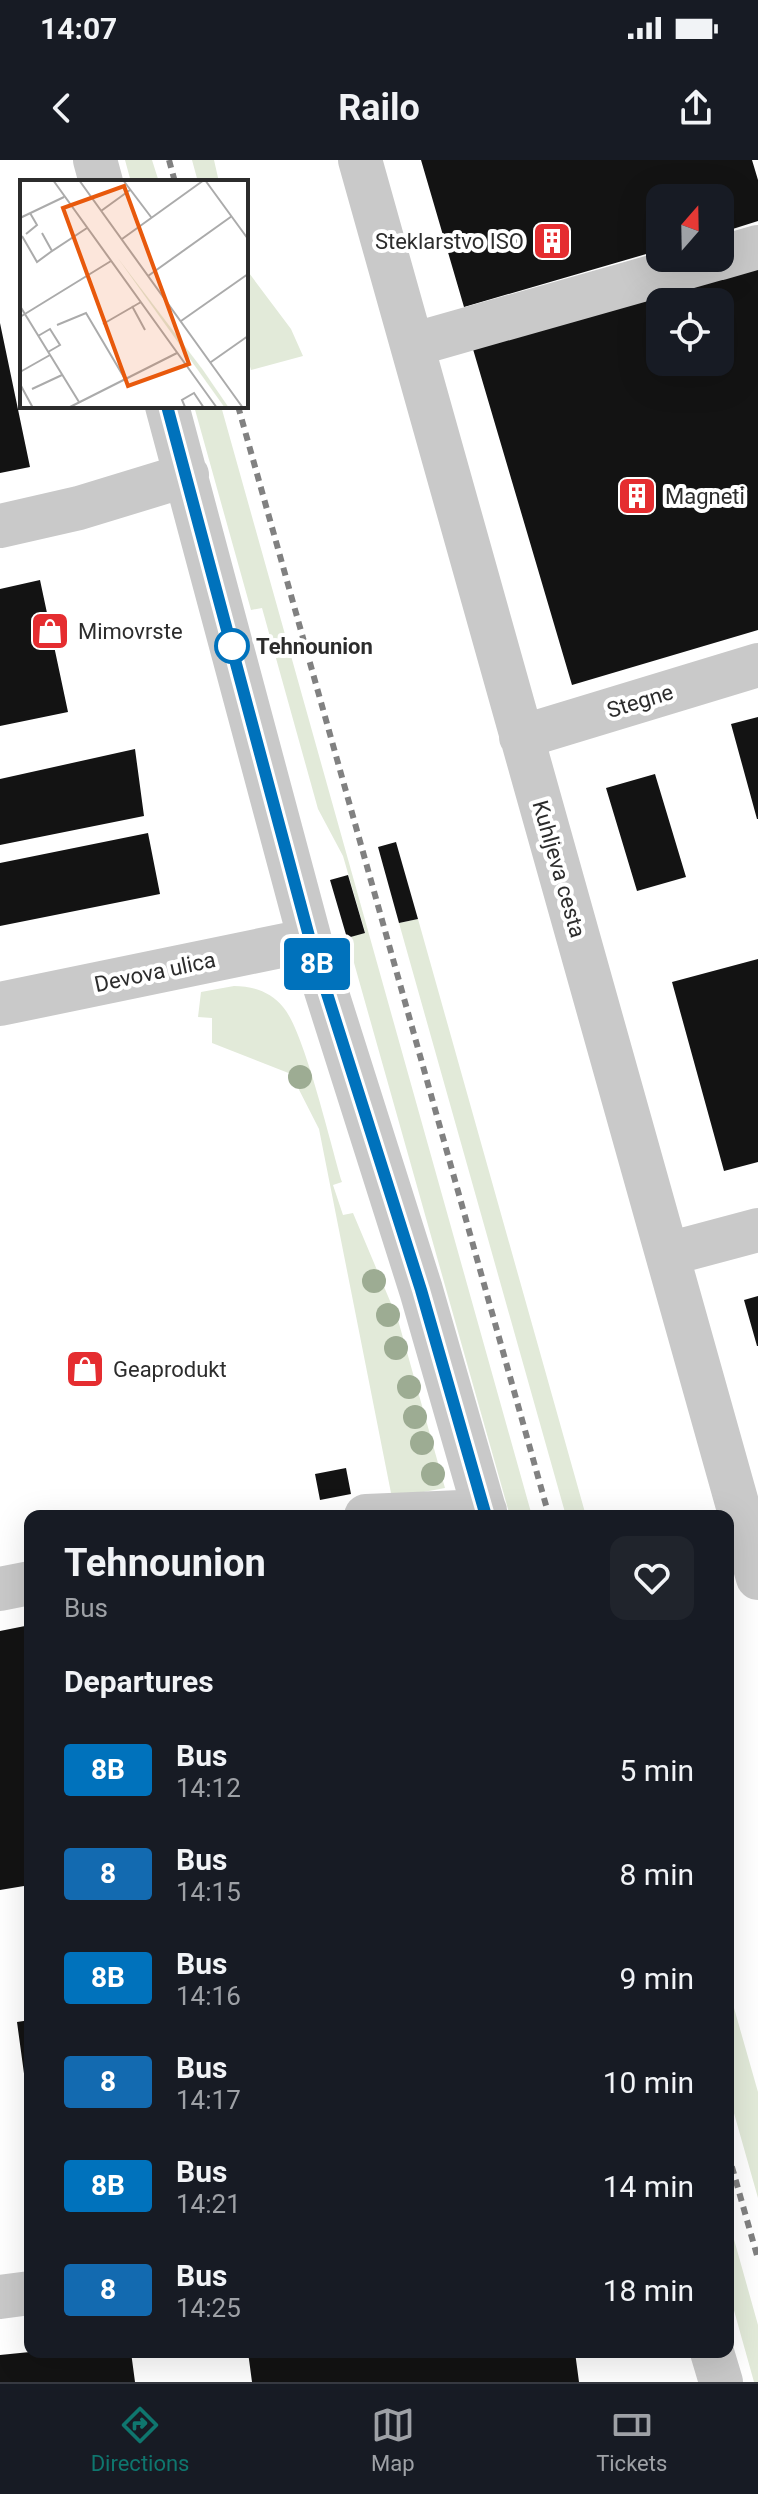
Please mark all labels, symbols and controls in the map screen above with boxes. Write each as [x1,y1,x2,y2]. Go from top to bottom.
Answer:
text: 14:07 [40,11,117,46]
icon: back [40,86,84,130]
icon: share [674,86,718,130]
text: Railo [338,87,420,129]
inset map [20,180,248,408]
north arrow [646,184,734,272]
map controls [646,184,734,376]
building icon: Steklarstvo ISO [531,220,573,262]
place label: Steklarstvo ISO [375,229,524,254]
button: locate [646,288,734,376]
building icon: Magneti [616,475,658,517]
place label: Magneti [665,484,745,509]
shop icon: Mimovrste [29,610,71,652]
place label: Mimovrste [78,619,183,644]
marker: Tehnounion [215,629,249,663]
place label: Tehnounion [256,634,373,659]
street label: Stegne [604,679,676,723]
street label: Kuhljeva cesta [527,798,591,940]
line badge: 8B [281,938,353,990]
street label: Devova ulica [92,947,218,997]
text: 8B [300,947,334,980]
shop icon: Geaprodukt [64,1348,106,1390]
place label: Geaprodukt [113,1357,227,1382]
button: heart [610,1536,694,1620]
text: Tehnounion [64,1541,266,1585]
text: Bus [64,1593,108,1623]
text: Departures [64,1664,214,1699]
text: Bus [176,1738,227,1773]
text: 8B [91,1753,125,1786]
text: 5 min [620,1753,694,1788]
text: 14:12 [176,1773,241,1803]
text: Bus [176,1842,227,1877]
text: 8 [100,1857,116,1890]
text: 8 min [620,1857,694,1892]
text: 14:15 [176,1877,241,1907]
text: Bus [176,1946,227,1981]
text: 8B [91,1961,125,1994]
text: 9 min [620,1961,694,1996]
text: 14:16 [176,1981,241,2011]
text: Bus [176,2050,227,2085]
text: 8 [100,2065,116,2098]
text: 10 min [603,2065,694,2100]
text: 14:17 [176,2085,241,2115]
text: Bus [176,2154,227,2189]
text: 8B [91,2169,125,2202]
text: 14 min [603,2169,694,2204]
text: 14:21 [176,2189,241,2219]
text: Bus [176,2258,227,2293]
text: 8 [100,2273,116,2306]
text: 18 min [603,2273,694,2308]
text: 14:25 [176,2293,241,2323]
tab: Directions [91,2403,189,2476]
tab: Map [371,2403,415,2476]
tab: Tickets [596,2403,667,2476]

